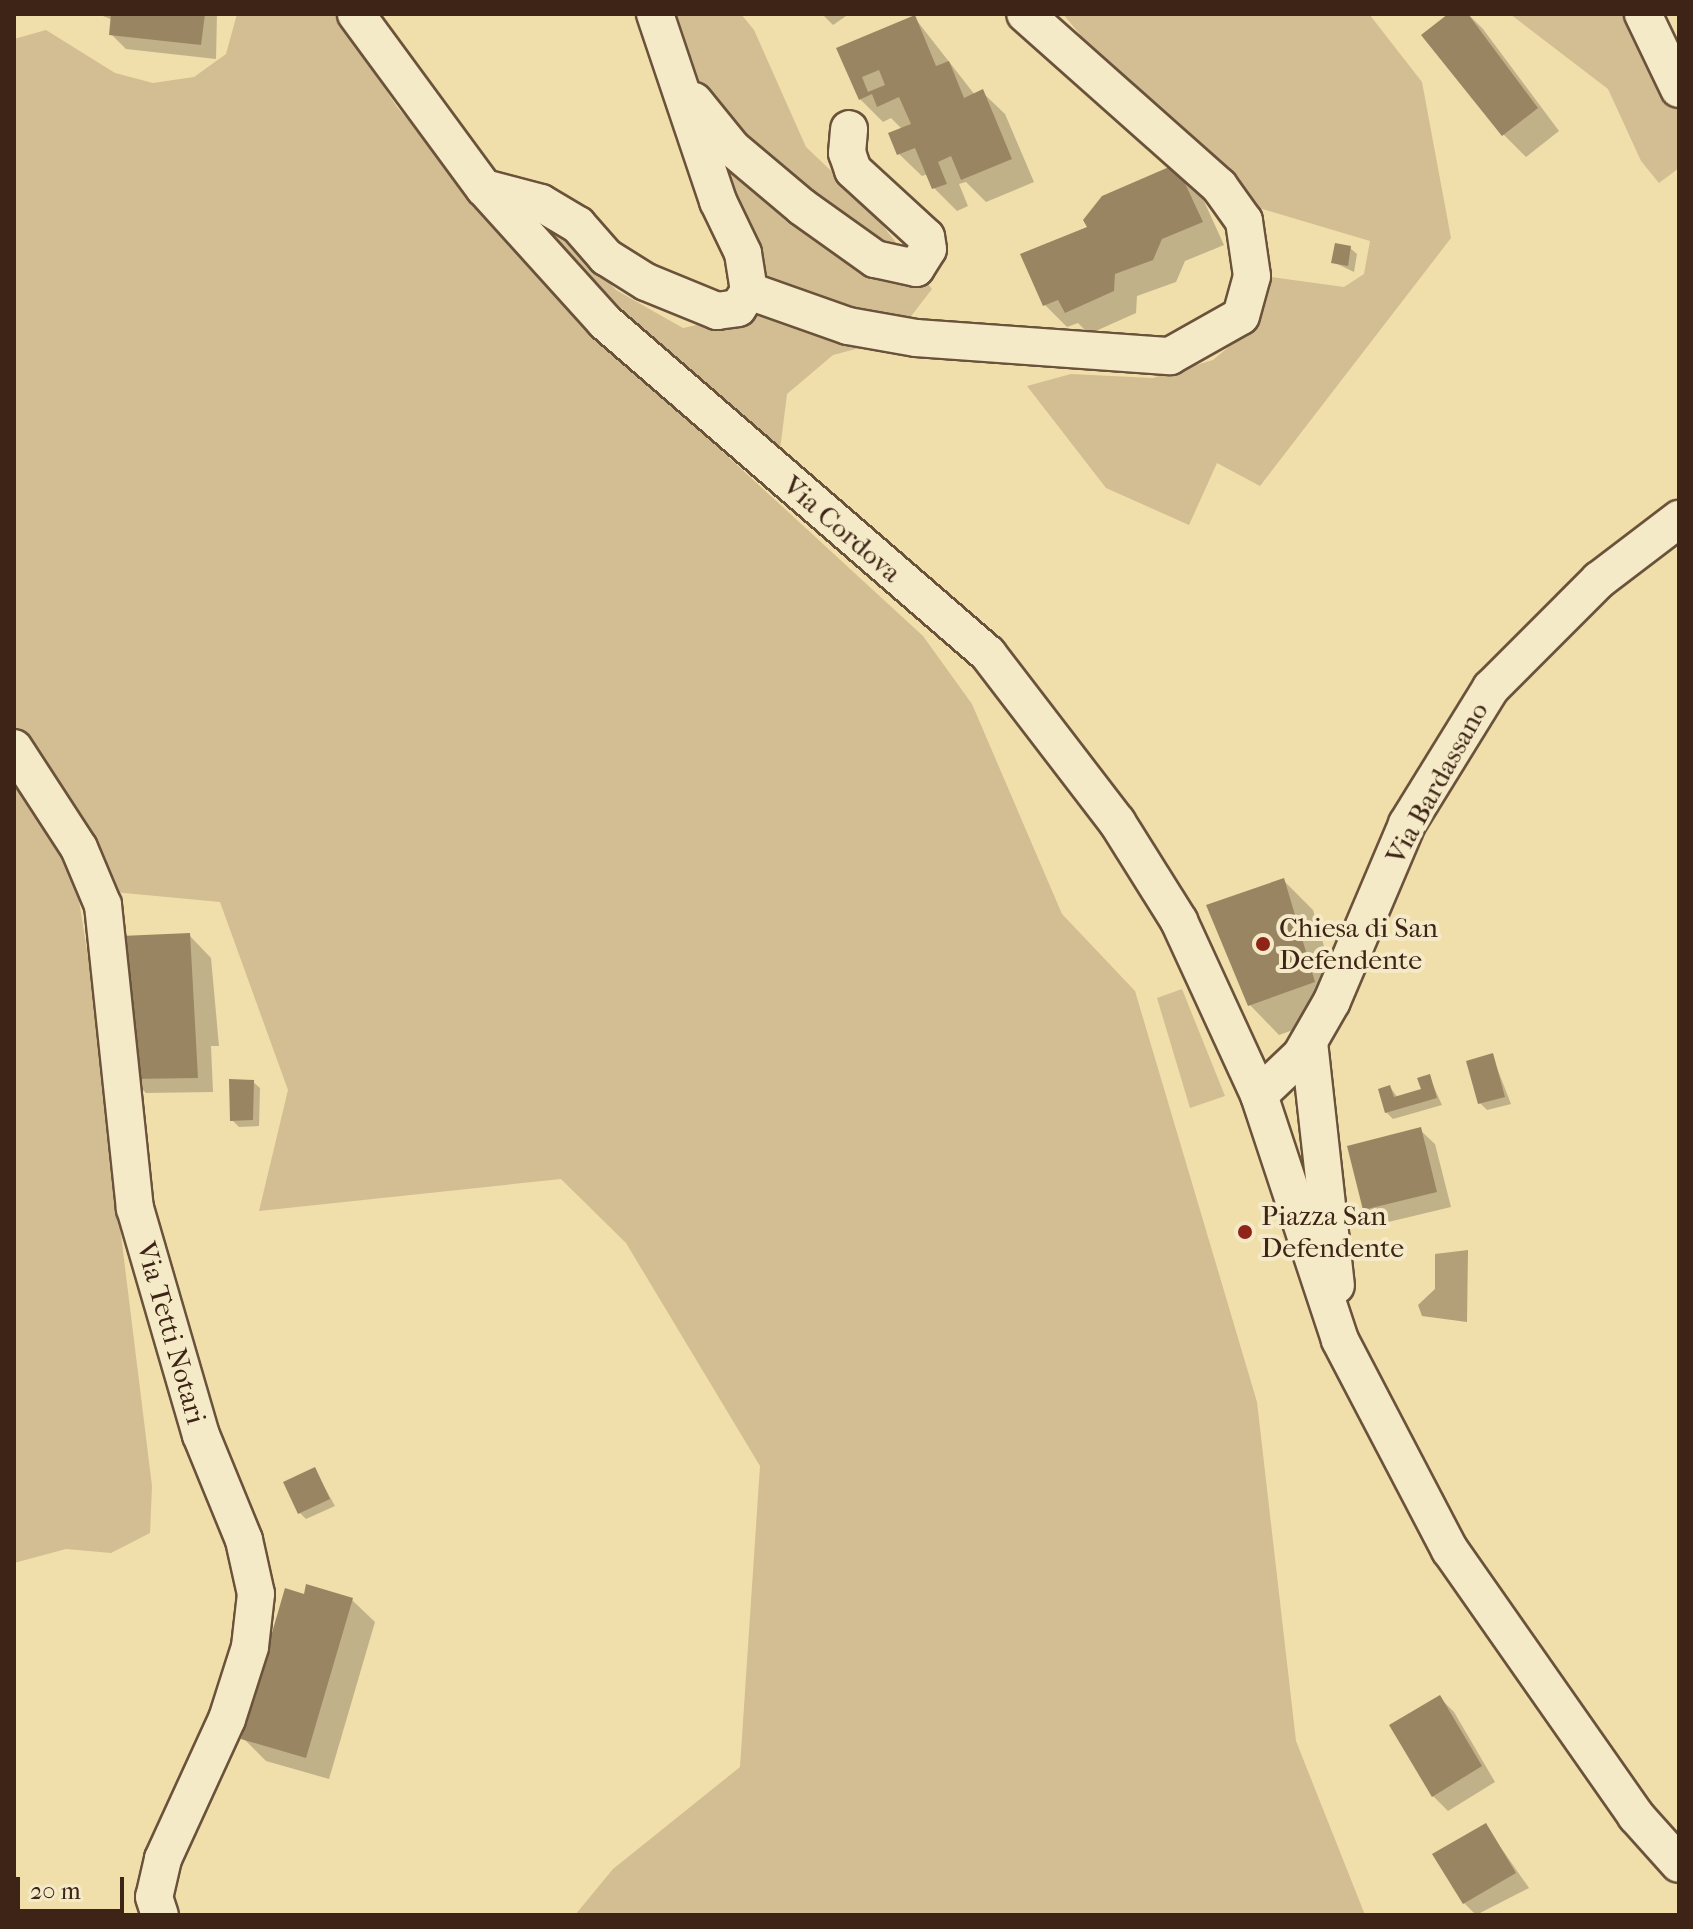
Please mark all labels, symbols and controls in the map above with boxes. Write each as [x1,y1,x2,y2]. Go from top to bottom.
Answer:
street label: Via Cordova [776,469,908,589]
street label: Via Bardassano [1379,696,1495,870]
place label: Chiesa di San Defendente [1279,911,1438,977]
marker: Chiesa di San Defendente [1254,935,1272,953]
place label: Piazza San Defendente [1261,1199,1404,1265]
marker: Piazza San Defendente [1236,1223,1254,1241]
street label: Via Tetti Notari [129,1238,213,1428]
scale bar [20,1861,128,1911]
text: 20 m [30,1877,81,1905]

